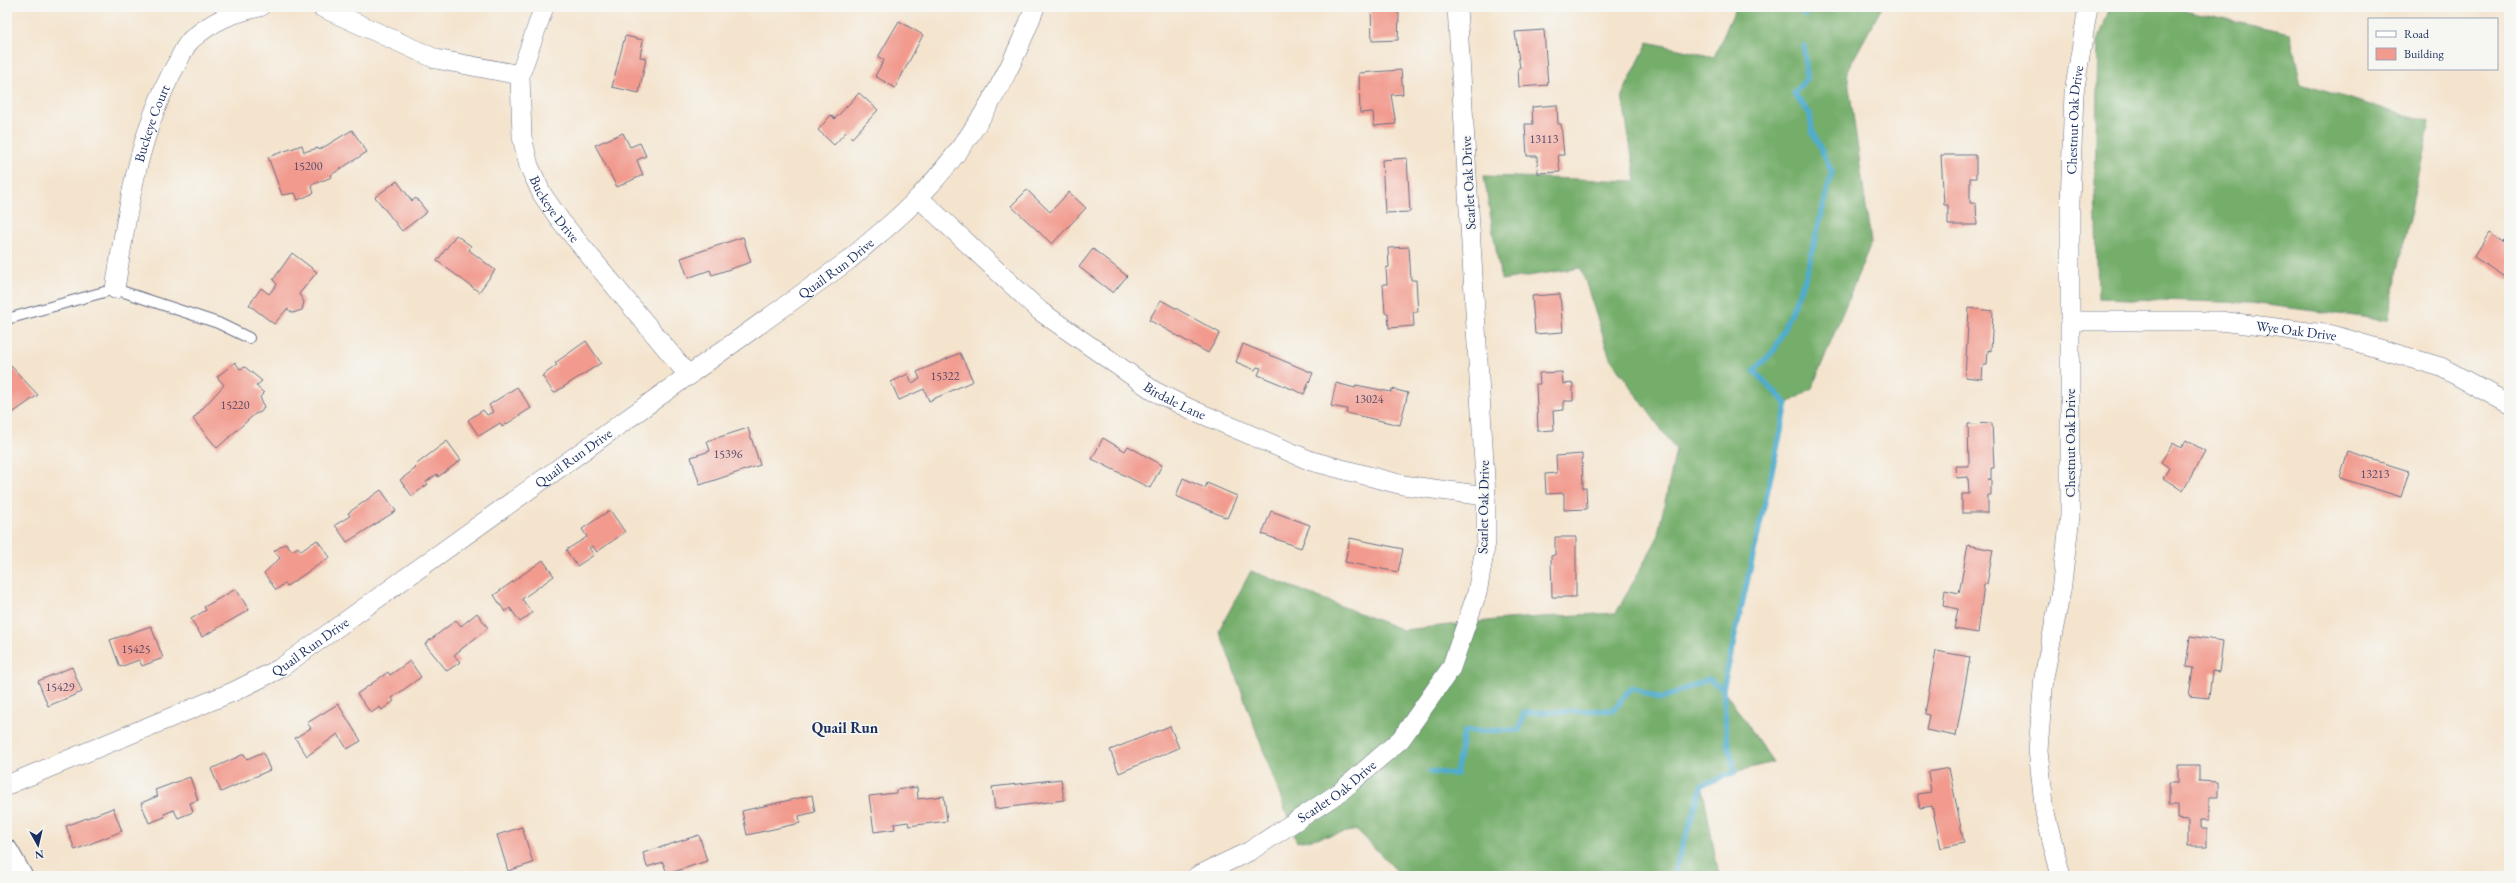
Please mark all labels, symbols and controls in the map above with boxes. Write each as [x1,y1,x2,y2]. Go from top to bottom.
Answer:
legend [2368,18,2498,70]
text: Road [2404,26,2430,42]
text: Building [2404,46,2445,62]
street label: Chestnut Oak Drive [2062,64,2087,175]
street label: Buckeye Court [130,81,174,164]
house number: 13113 [1530,131,1559,147]
street label: Scarlet Oak Drive [1457,135,1479,230]
house number: 15200 [294,158,323,174]
street label: Buckeye Drive [526,172,584,246]
street label: Quail Run Drive [794,233,878,303]
street label: Wye Oak Drive [2255,317,2340,345]
house number: 15322 [931,368,960,384]
street label: Birdale Lane [1140,378,1209,424]
street label: Chestnut Oak Drive [2061,388,2079,498]
house number: 13024 [1355,391,1384,407]
house number: 15220 [221,397,250,413]
street label: Quail Run Drive [531,424,616,492]
house number: 15396 [714,446,743,462]
street label: Scarlet Oak Drive [1473,459,1493,554]
house number: 13213 [2361,466,2390,482]
street label: Quail Run Drive [269,613,353,680]
house number: 15425 [122,641,151,657]
house number: 15429 [46,679,75,695]
district label: Quail Run [812,718,879,737]
street label: Scarlet Oak Drive [1294,755,1380,827]
north arrow [18,825,58,865]
text: N [34,847,45,862]

